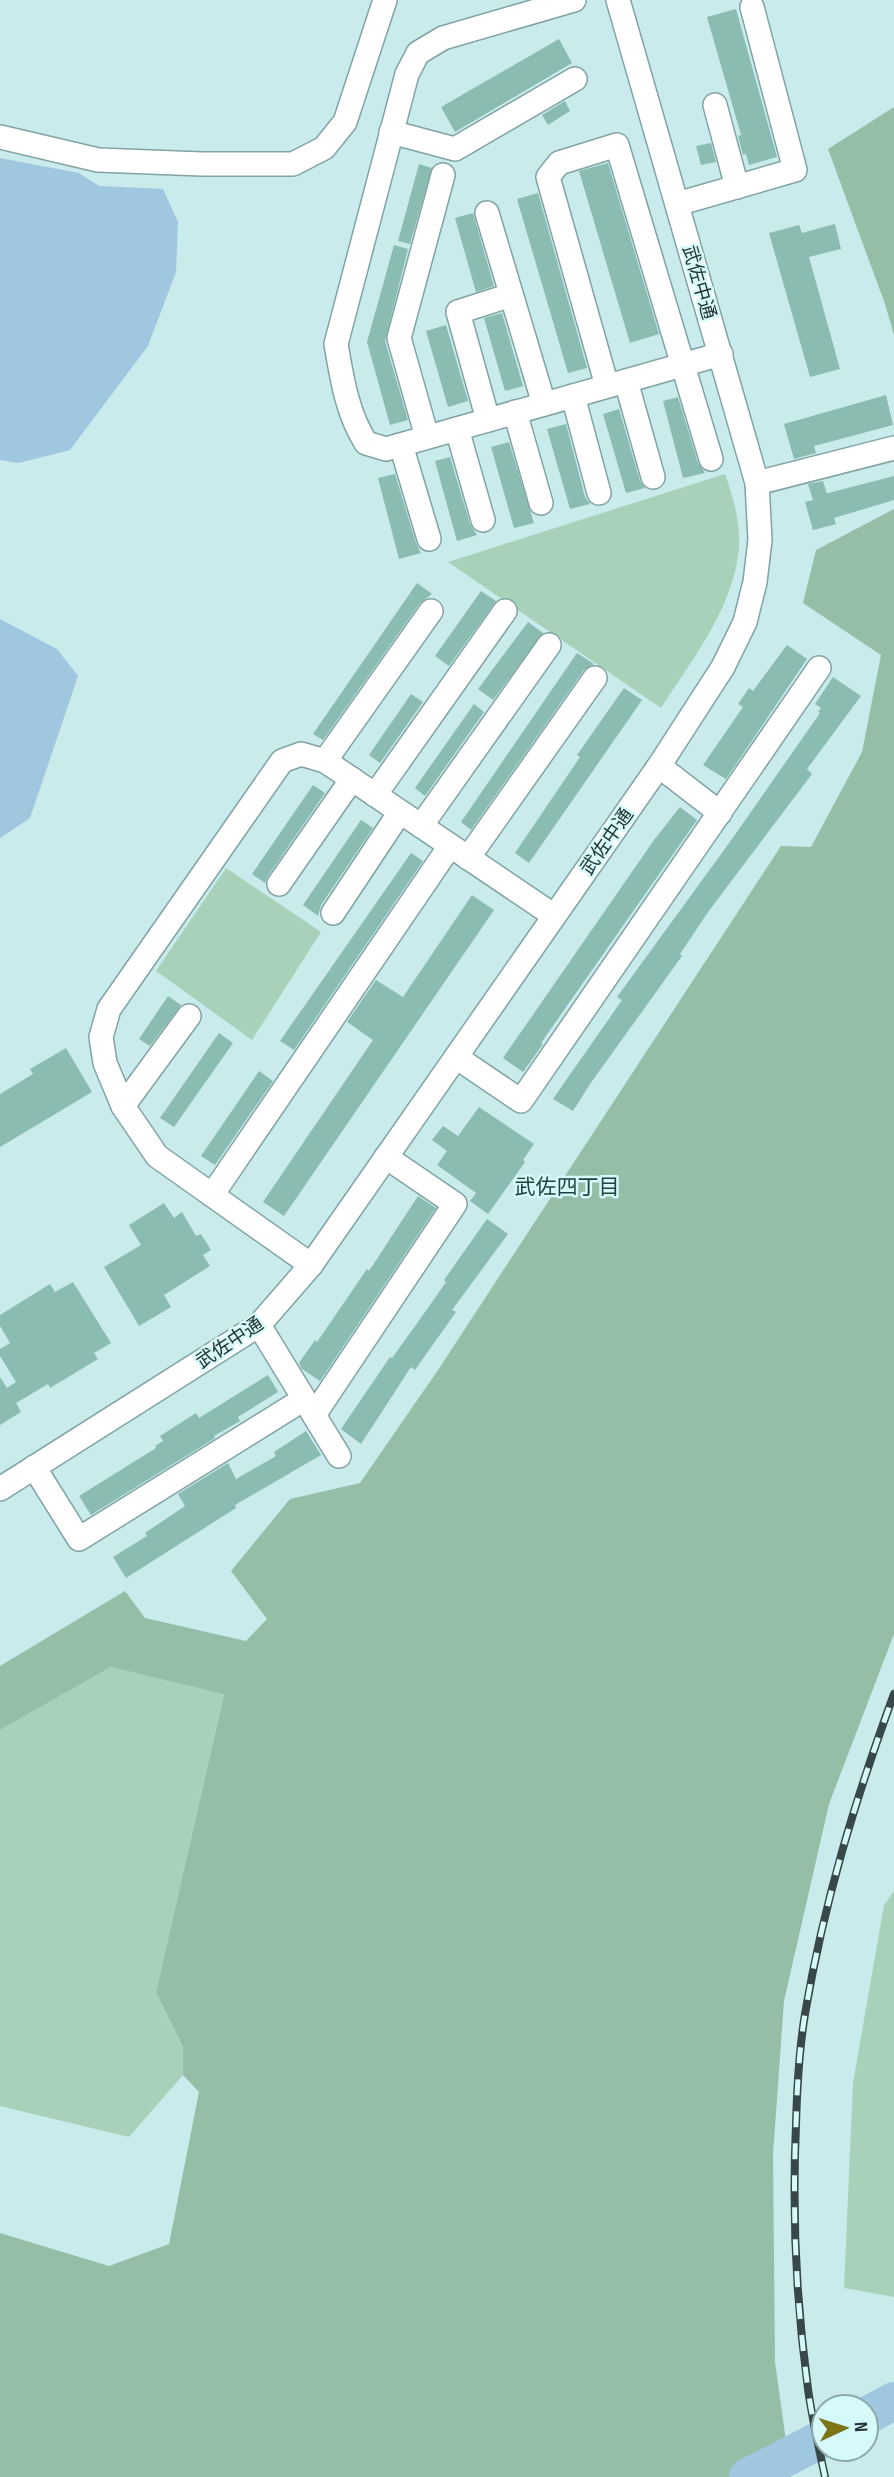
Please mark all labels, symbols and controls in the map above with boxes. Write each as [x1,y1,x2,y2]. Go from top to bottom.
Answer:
street label: 武佐中通 [677,243,720,322]
street label: 武佐中通 [576,804,638,880]
district label: 武佐四丁目 [515,1175,620,1200]
street label: 武佐中通 [192,1312,268,1374]
north arrow [810,2393,880,2463]
text: N [849,2421,872,2433]

